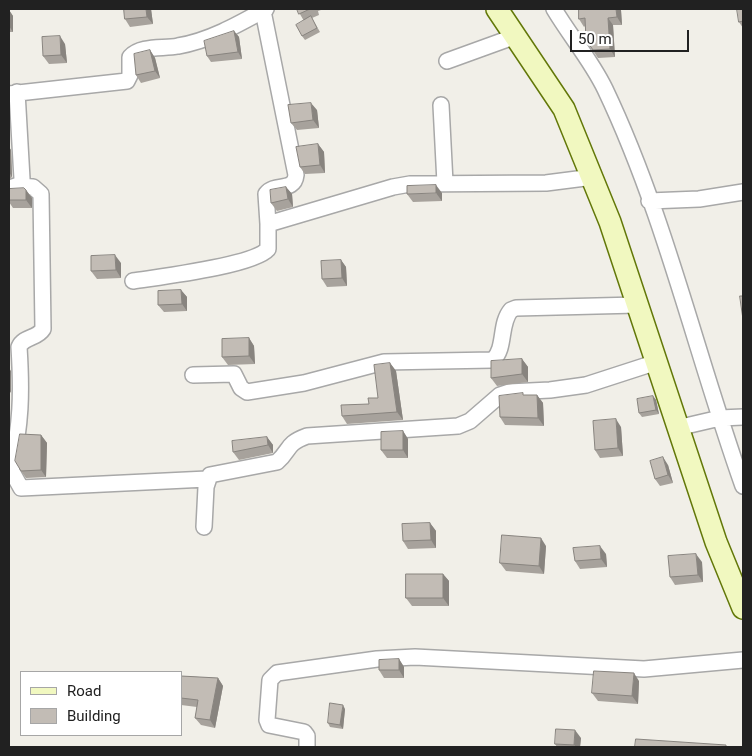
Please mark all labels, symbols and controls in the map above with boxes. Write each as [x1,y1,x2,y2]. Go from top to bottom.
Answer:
scale bar [572,20,691,52]
text: 50 m [578,30,612,48]
legend [20,671,182,736]
text: Road [67,682,101,700]
text: Building [67,707,121,725]

